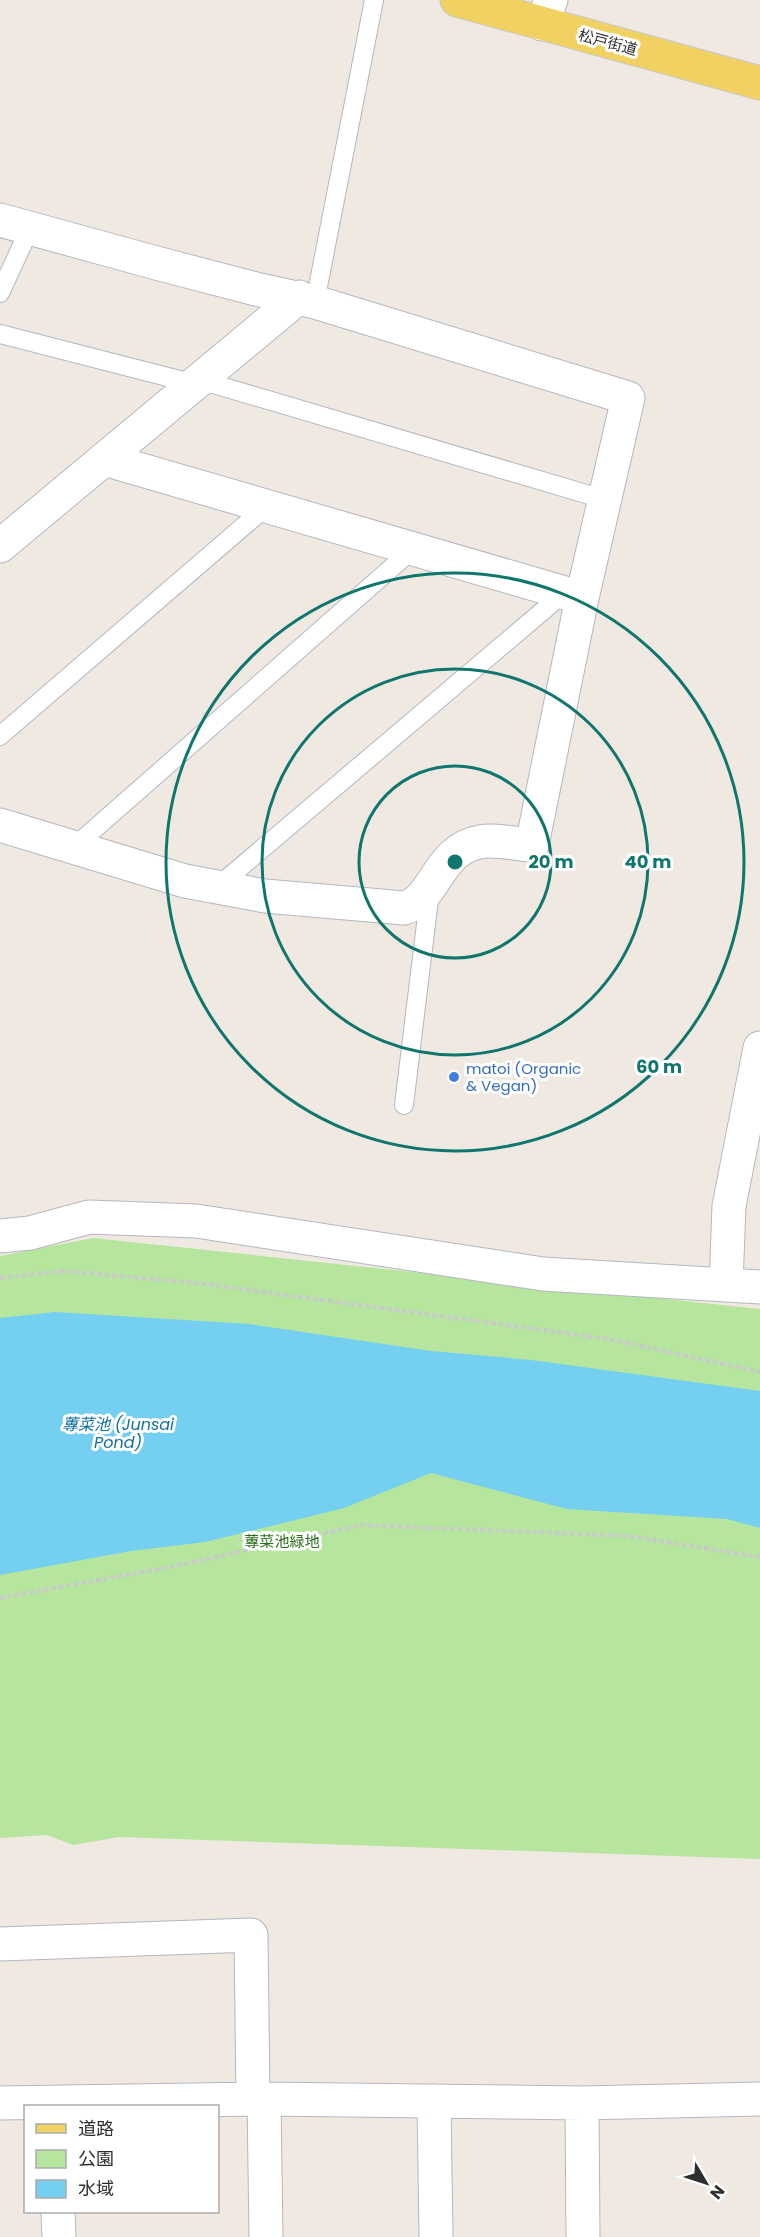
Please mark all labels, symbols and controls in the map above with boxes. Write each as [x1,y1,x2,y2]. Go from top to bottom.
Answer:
street label: 松戸街道 [576,24,640,60]
text: 20 m [529,849,573,874]
text: 40 m [625,849,671,874]
centre of rings [445,852,465,872]
text: 60 m [636,1054,682,1079]
place label: matoi (Organic & Vegan) [466,1058,581,1096]
marker: matoi (Organic & Vegan) [447,1070,461,1084]
water label: 蓴菜池 (Junsai Pond) [62,1413,175,1454]
park label: 蓴菜池緑地 [244,1531,320,1552]
legend [24,2105,219,2213]
text: 道路 [78,2116,114,2141]
text: 公園 [78,2146,114,2171]
north arrow [676,2153,736,2213]
text: 水域 [78,2176,114,2201]
text: N [705,2180,730,2204]

